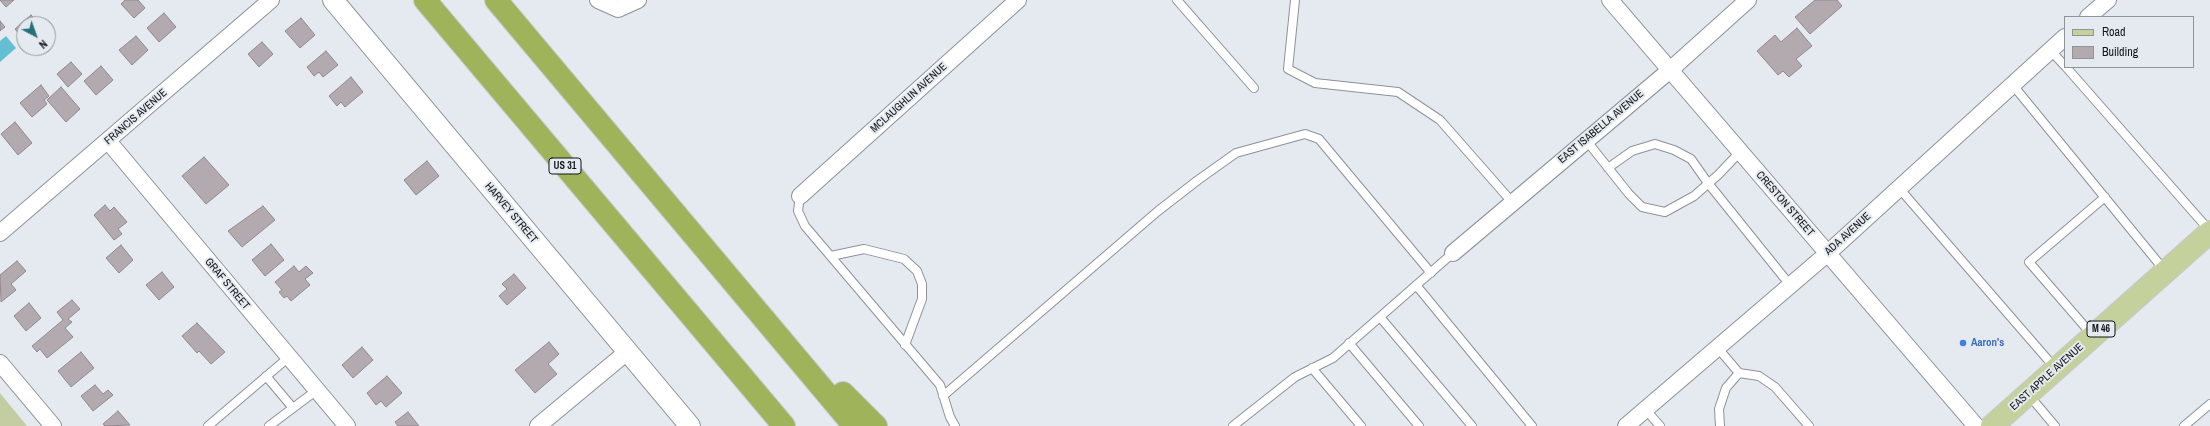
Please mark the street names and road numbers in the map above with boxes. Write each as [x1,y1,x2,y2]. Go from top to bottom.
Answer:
street label: MCLAUGHLIN AVENUE [868,60,950,136]
street label: FRANCIS AVENUE [102,86,170,148]
street label: EAST ISABELLA AVENUE [1556,87,1646,167]
road number: US 31 [549,158,581,174]
street label: CRESTON STREET [1753,169,1817,239]
street label: HARVEY STREET [482,180,540,246]
street label: ADA AVENUE [1822,210,1874,258]
street label: GRAF STREET [202,256,252,312]
road number: M 46 [2087,321,2115,337]
street label: EAST APPLE AVENUE [2008,341,2086,413]

